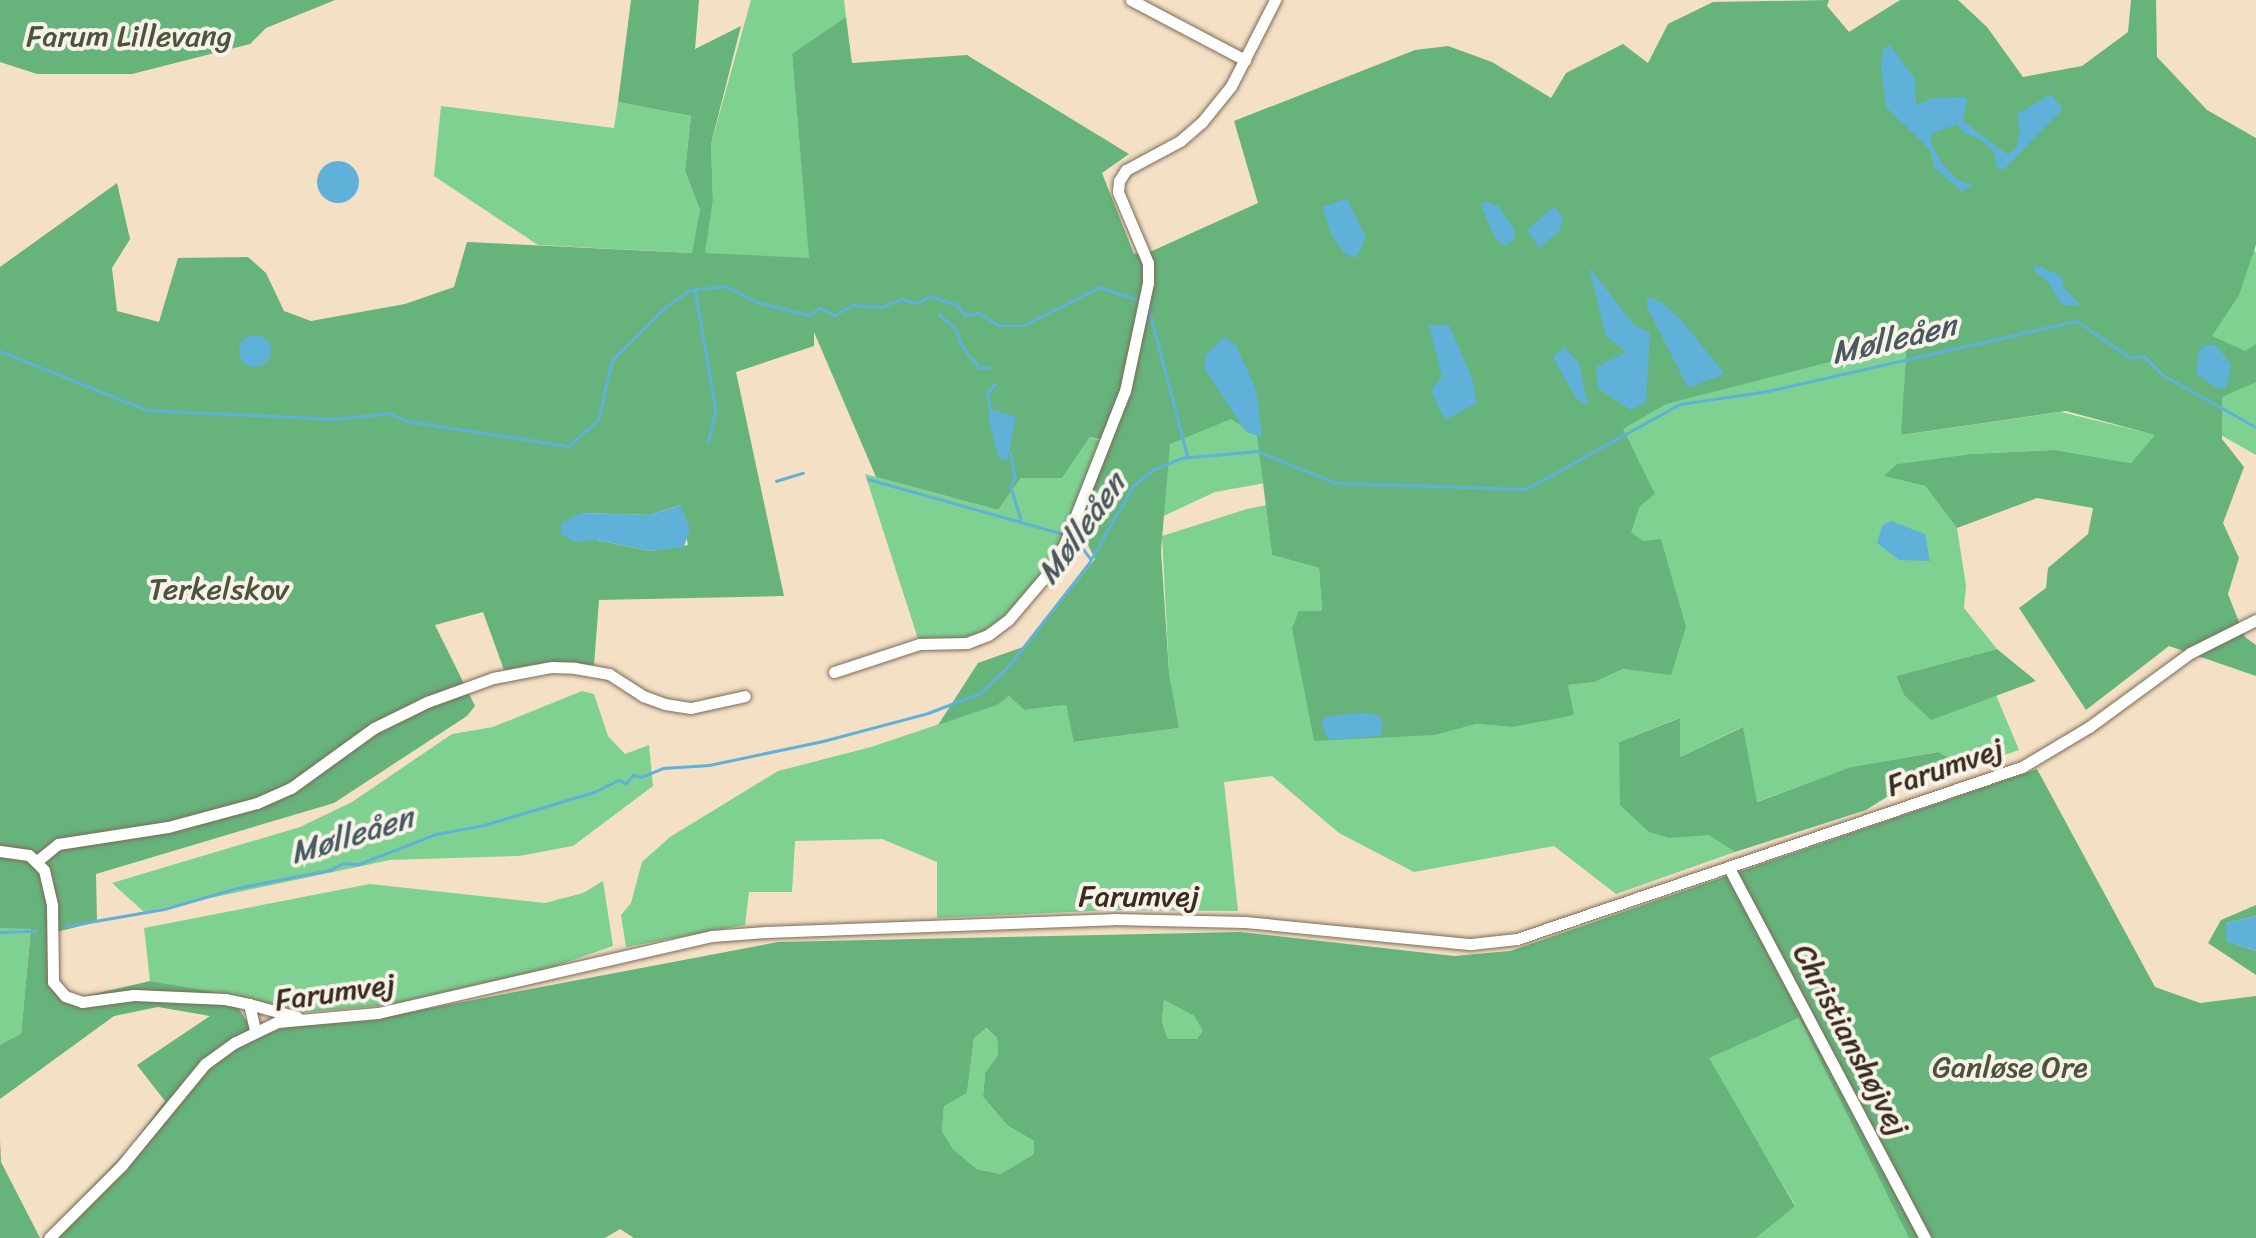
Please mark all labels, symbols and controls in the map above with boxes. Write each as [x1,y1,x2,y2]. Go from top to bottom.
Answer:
park label: Farum Lillevang [26,18,232,54]
water label: Mølleåen [1828,307,1960,373]
water label: Mølleåen [1029,466,1135,592]
park label: Terkelskov [149,571,289,607]
street label: Farumvej [1882,730,2008,804]
water label: Mølleåen [286,799,418,873]
street label: Farumvej [1079,878,1199,914]
street label: Christianshøjvej [1785,938,1917,1142]
street label: Farumvej [273,966,397,1018]
park label: Ganløse Ore [1932,1049,2088,1085]

